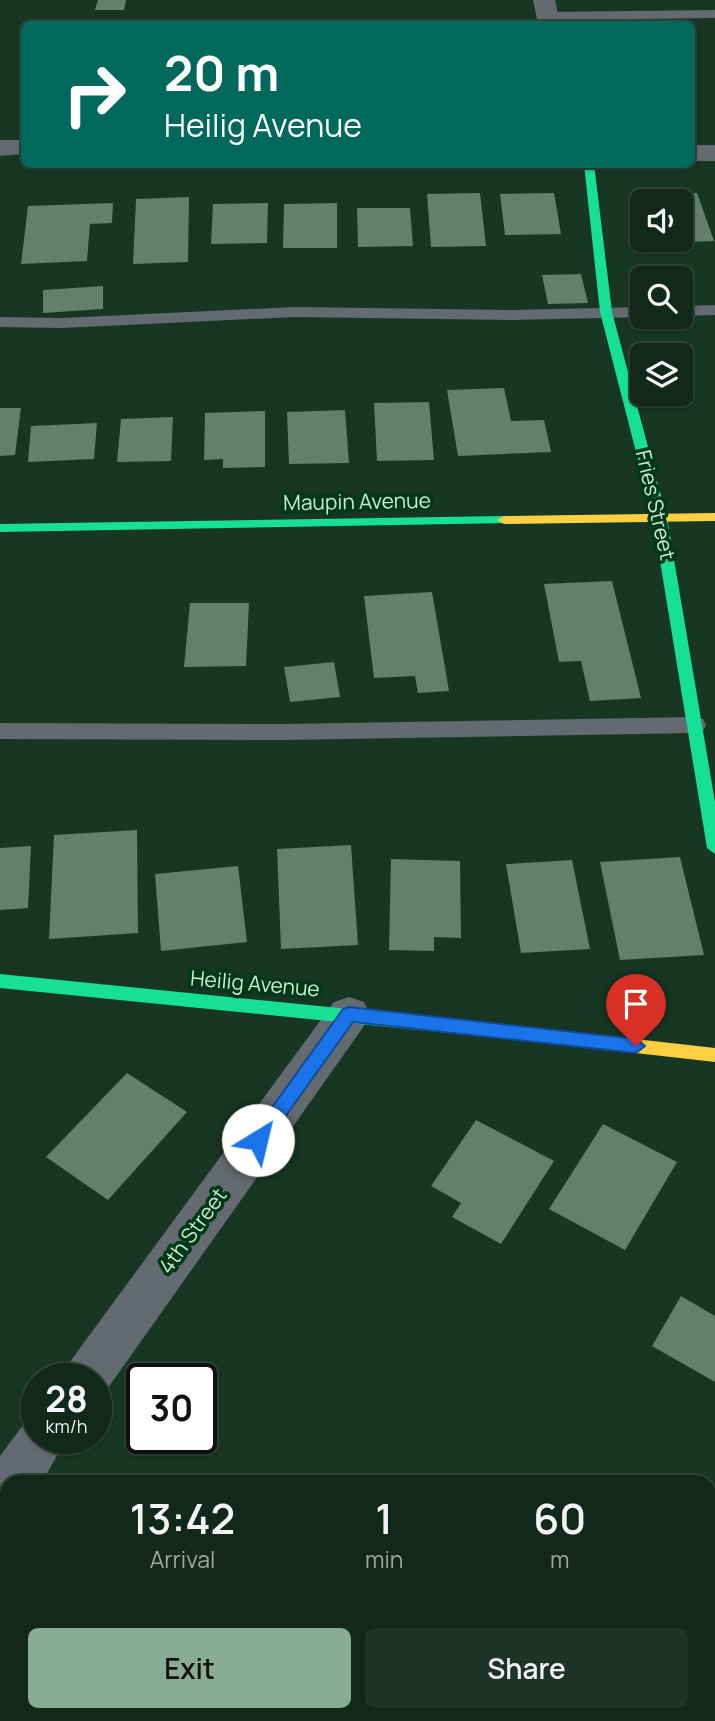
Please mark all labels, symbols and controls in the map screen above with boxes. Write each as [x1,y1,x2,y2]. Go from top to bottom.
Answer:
text: 20 m [164,39,279,106]
icon: right [49,49,140,140]
text: Heilig Avenue [164,103,362,147]
map controls [630,189,693,406]
button: sound [630,189,693,252]
button: search [630,266,693,329]
button: layers [630,343,693,406]
street label: Fries Street [630,447,682,563]
street label: Maupin Avenue [283,486,431,516]
street label: Heilig Avenue [189,963,321,1003]
pin [606,974,666,1046]
icon: arrive [617,985,655,1023]
position arrow [221,1103,295,1177]
street label: 4th Street [152,1182,233,1279]
speed limit sign: 30 [126,1363,217,1454]
text: 28 [45,1375,88,1423]
text: km/h [46,1414,87,1438]
text: 13:42 [130,1489,235,1547]
text: 1 [375,1489,393,1547]
text: 60 [533,1489,586,1547]
text: Arrival [150,1543,215,1575]
text: min [365,1543,403,1575]
text: m [550,1543,569,1575]
button: Exit [28,1628,351,1708]
button: Share [365,1628,688,1708]

